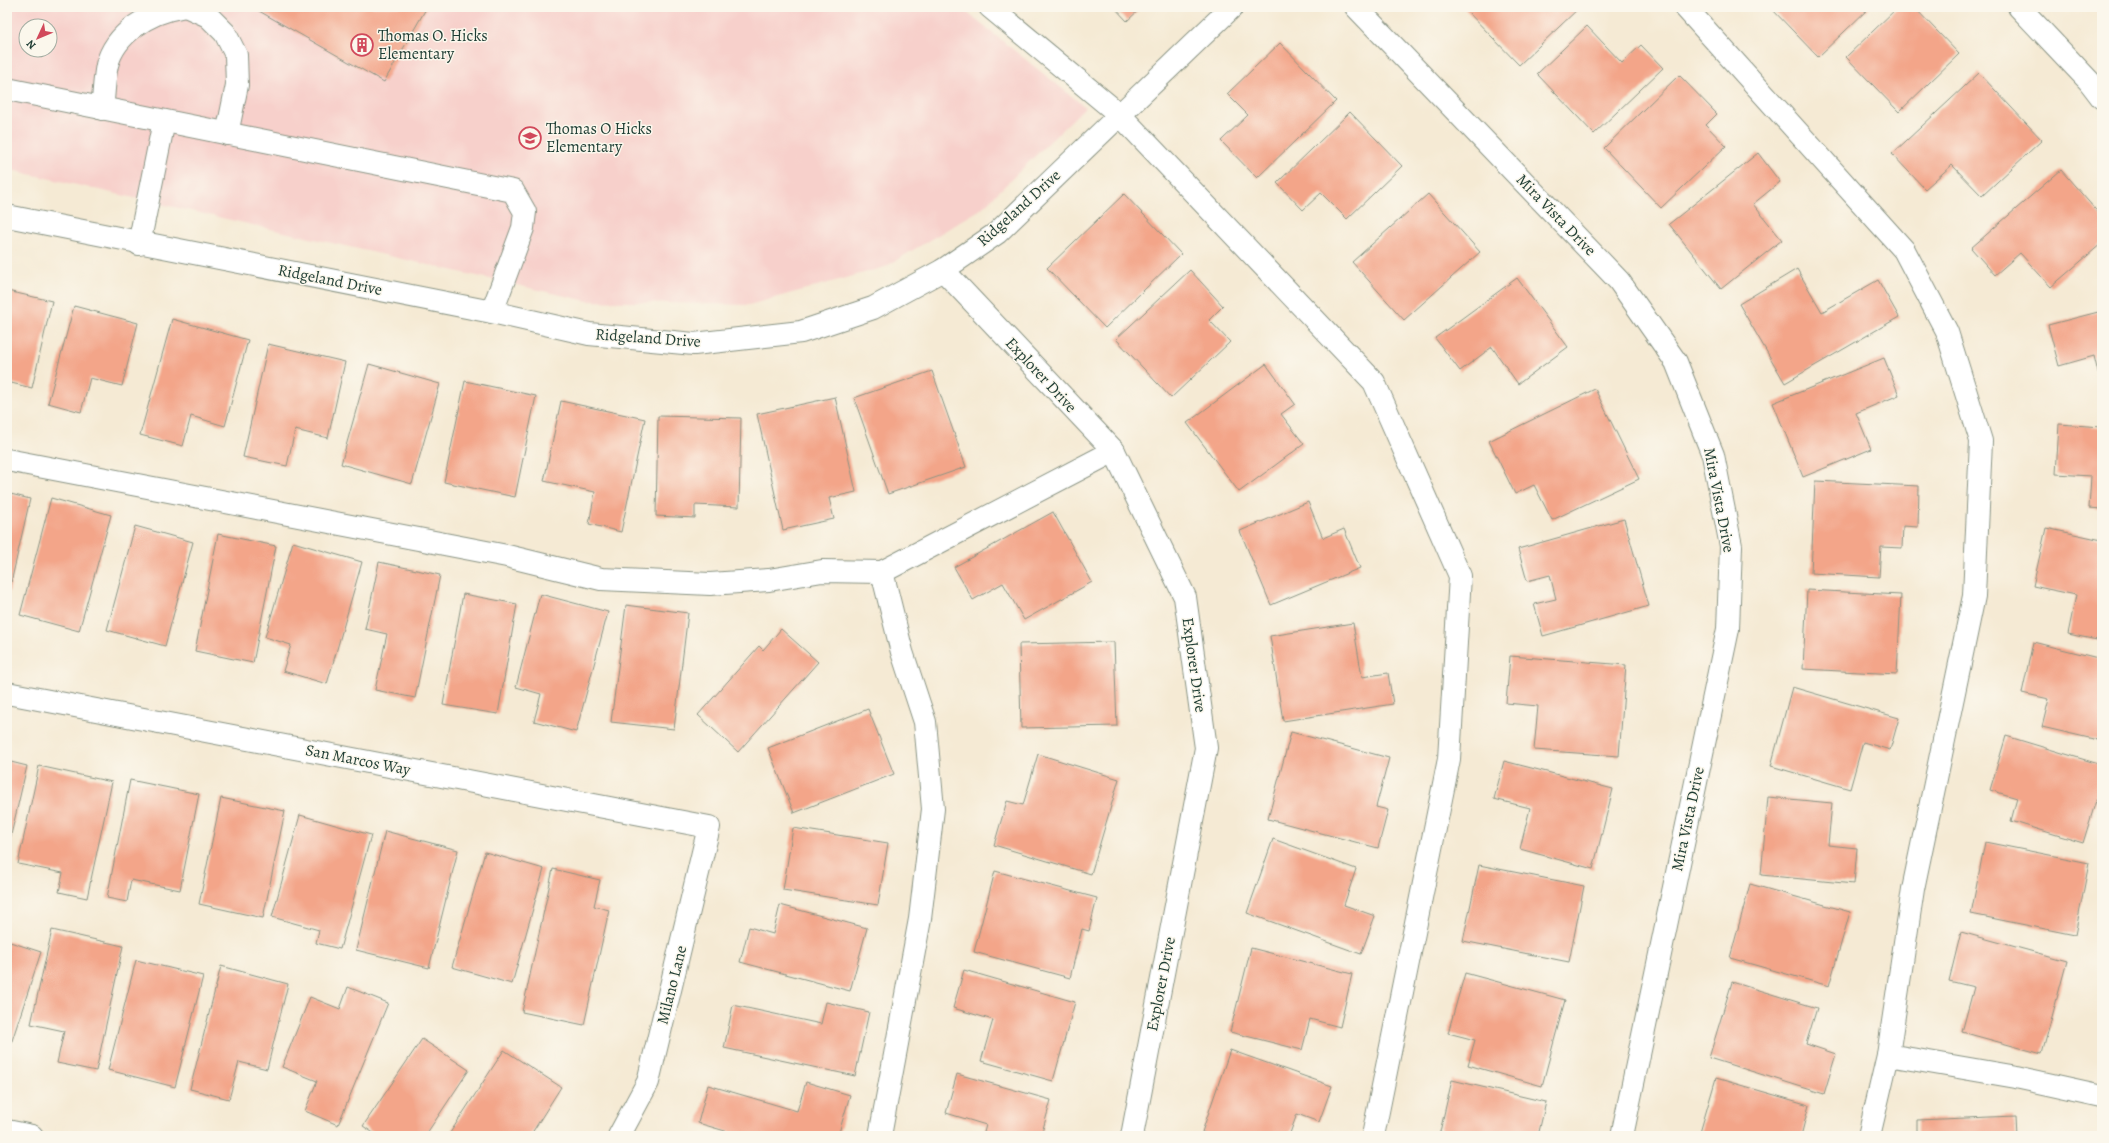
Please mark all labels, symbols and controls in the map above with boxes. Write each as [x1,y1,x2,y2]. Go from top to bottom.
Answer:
north arrow [18,18,58,58]
place label: Thomas O. Hicks Elementary [378,25,488,65]
building icon: Thomas O. Hicks Elementary [349,32,375,58]
text: N [23,37,39,53]
place label: Thomas O Hicks Elementary [546,118,652,158]
school or university icon: Thomas O Hicks Elementary [517,125,543,151]
street label: Ridgeland Drive [972,164,1066,252]
street label: Mira Vista Drive [1511,169,1601,261]
street label: Ridgeland Drive [276,259,384,301]
street label: Ridgeland Drive [595,323,701,353]
street label: Explorer Drive [1000,332,1082,418]
street label: Mira Vista Drive [1698,446,1740,554]
street label: Explorer Drive [1176,616,1212,714]
street label: San Marcos Way [304,739,413,781]
street label: Mira Vista Drive [1666,765,1710,873]
street label: Explorer Drive [1141,935,1181,1033]
street label: Milano Lane [652,943,692,1027]

